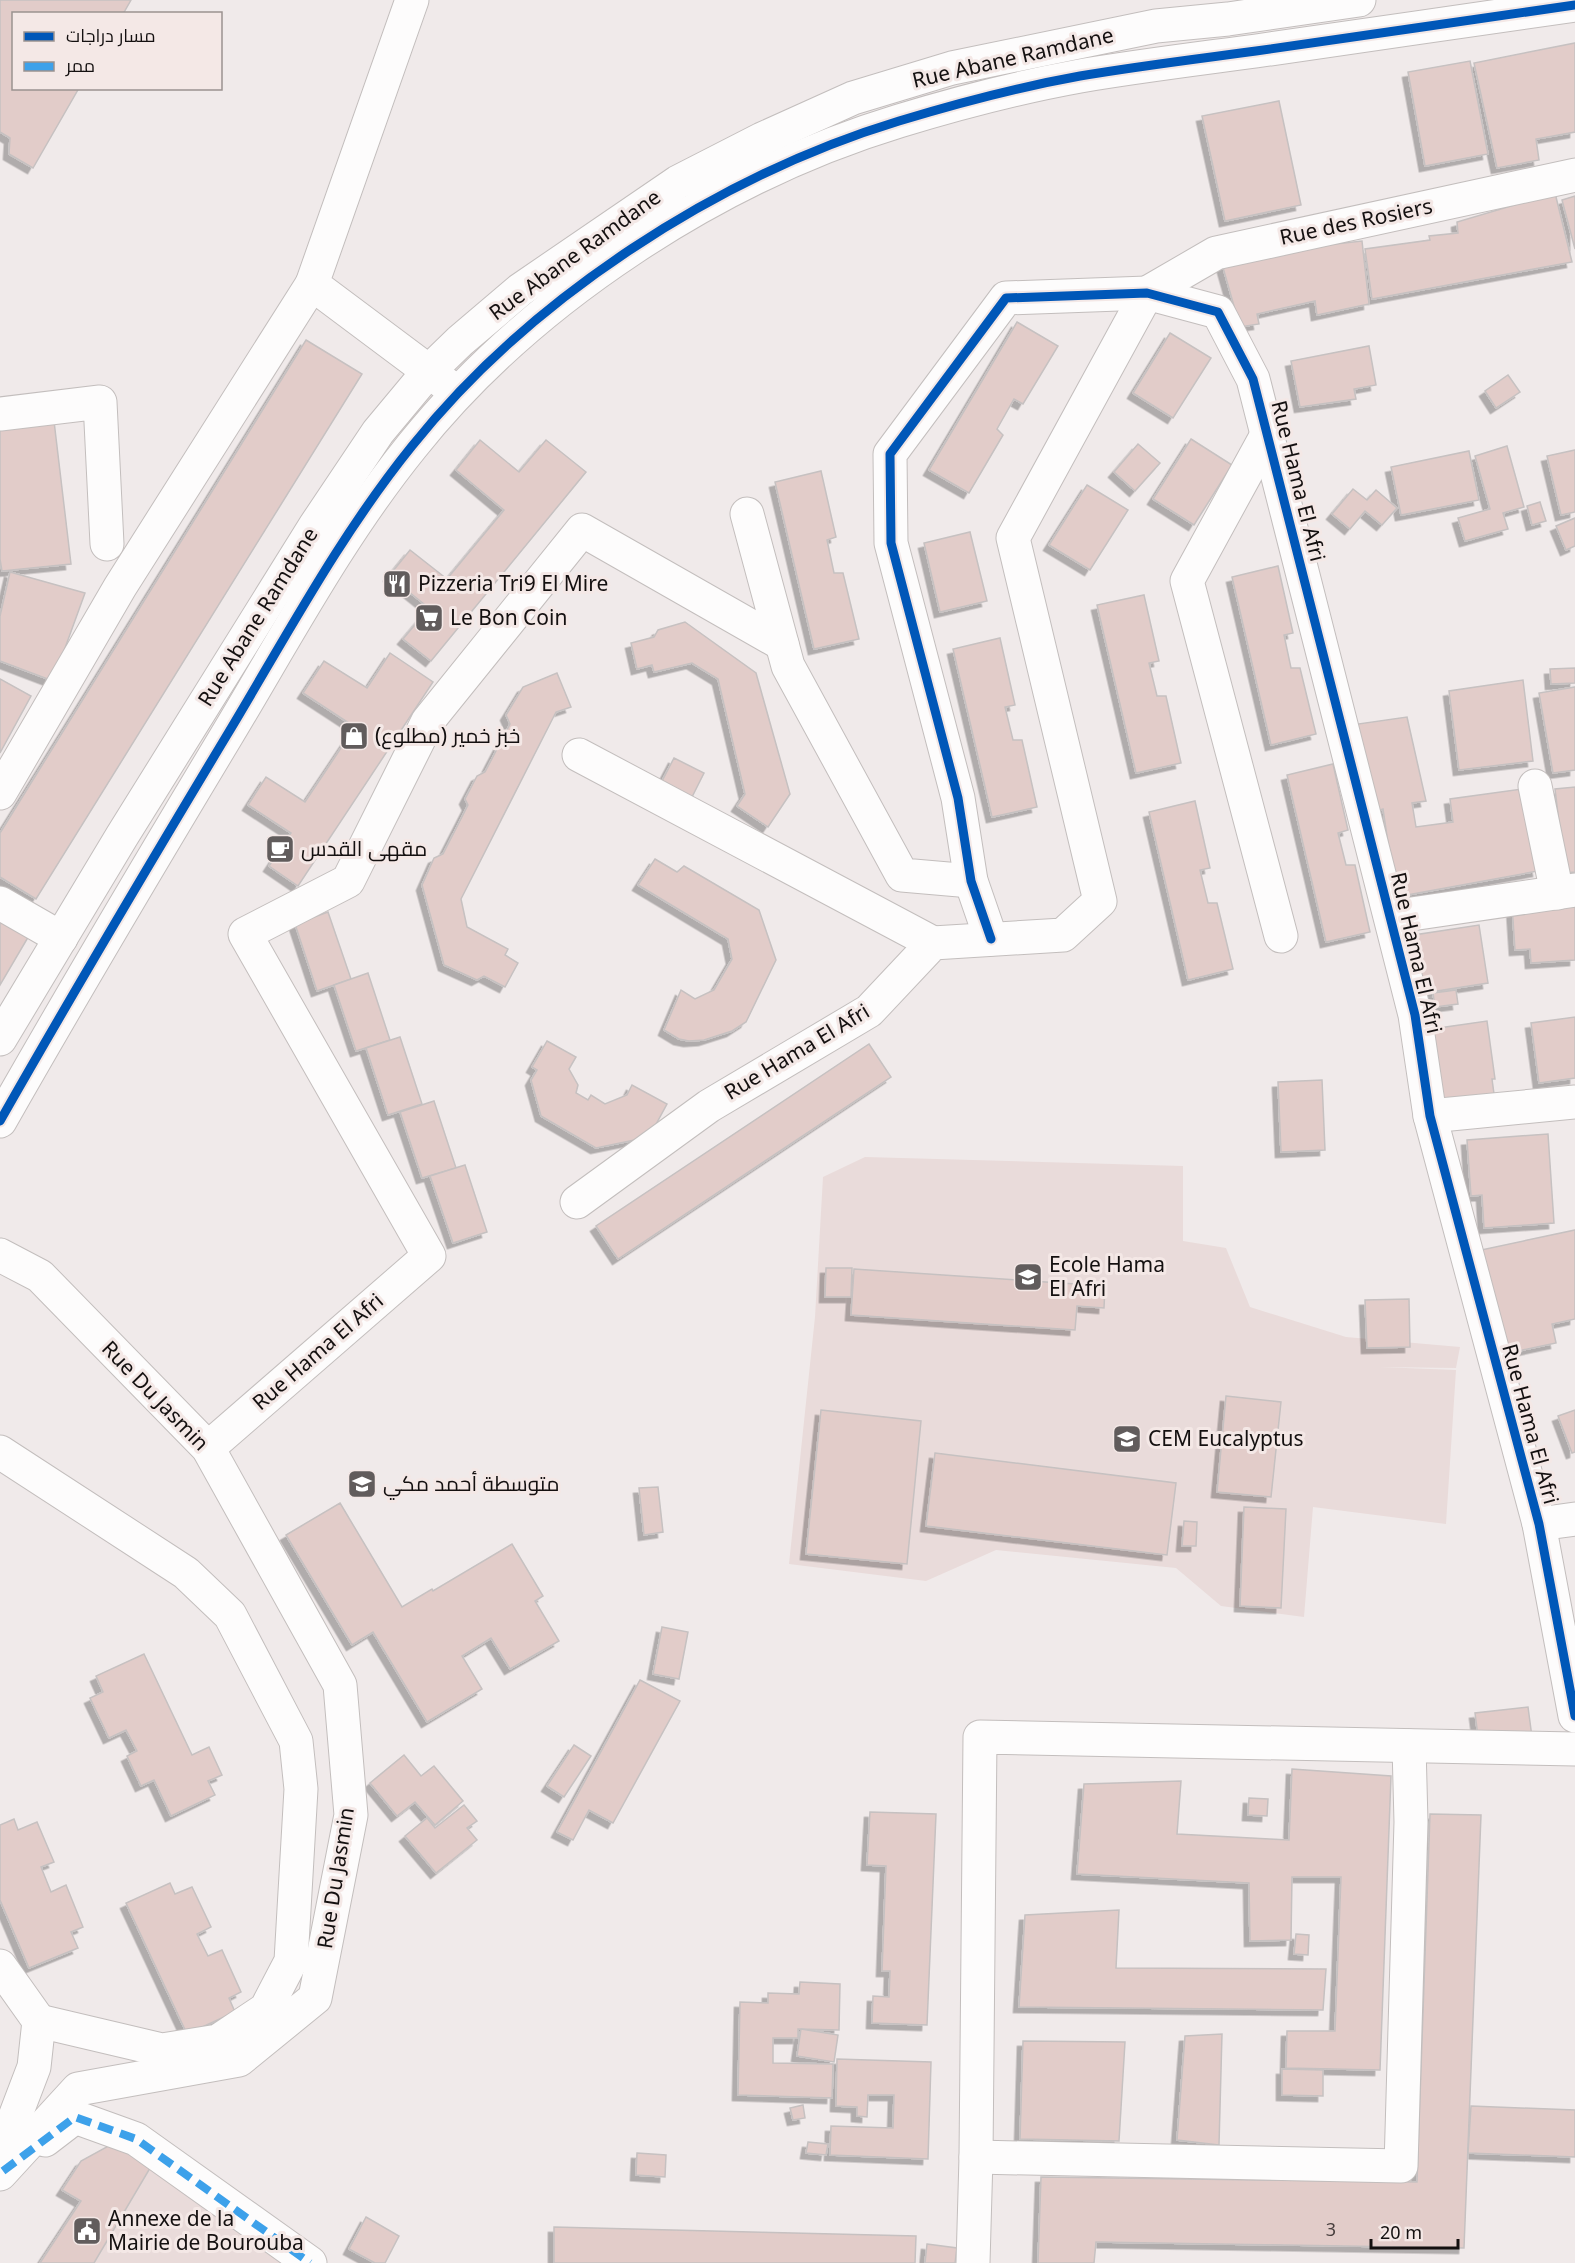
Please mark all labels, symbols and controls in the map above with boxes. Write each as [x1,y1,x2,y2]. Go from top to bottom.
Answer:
legend [12,12,222,90]
street label: Rue Abane Ramdane [909,20,1116,94]
text: مسار دراجات [66,23,156,47]
text: ممر [65,53,95,77]
street label: Rue Abane Ramdane [483,182,666,326]
street label: Rue des Rosiers [1277,191,1435,251]
street label: Rue Hama El Afri [1265,397,1332,564]
street label: Rue Abane Ramdane [191,522,324,711]
restaurant icon: Pizzeria Tri9 El Mire [381,568,413,600]
place label: Pizzeria Tri9 El Mire [418,569,608,597]
supermarket icon: Le Bon Coin [413,602,445,634]
place label: Le Bon Coin [450,603,567,631]
shop icon: خبز خمير (مطلوع) [338,720,370,752]
place label: خبز خمير (مطلوع) [375,721,520,750]
cafe icon: مقهى القدس [264,833,296,865]
place label: مقهى القدس [301,834,427,862]
street label: Rue Hama El Afri [1385,869,1449,1036]
street label: Rue Hama El Afri [719,997,874,1106]
place label: Ecole Hama El Afri [1049,1250,1165,1302]
school or university icon: Ecole Hama El Afri [1012,1261,1044,1293]
street label: Rue Hama El Afri [246,1287,389,1416]
street label: Rue Du Jasmin [96,1334,215,1456]
street label: Rue Hama El Afri [1496,1340,1566,1507]
school or university icon: CEM Eucalyptus [1111,1423,1143,1455]
place label: CEM Eucalyptus [1148,1424,1304,1452]
school or university icon: متوسطة أحمد مكي [346,1468,378,1500]
place label: متوسطة أحمد مكي [383,1469,560,1500]
street label: Rue Du Jasmin [310,1805,360,1951]
place label: Annexe de la Mairie de Bourouba [108,2204,304,2256]
scale bar [1371,2212,1458,2250]
public building icon: Annexe de la Mairie de Bourouba [71,2215,103,2247]
house number: 3 [1326,2217,1336,2241]
text: 20 m [1380,2220,1422,2244]

